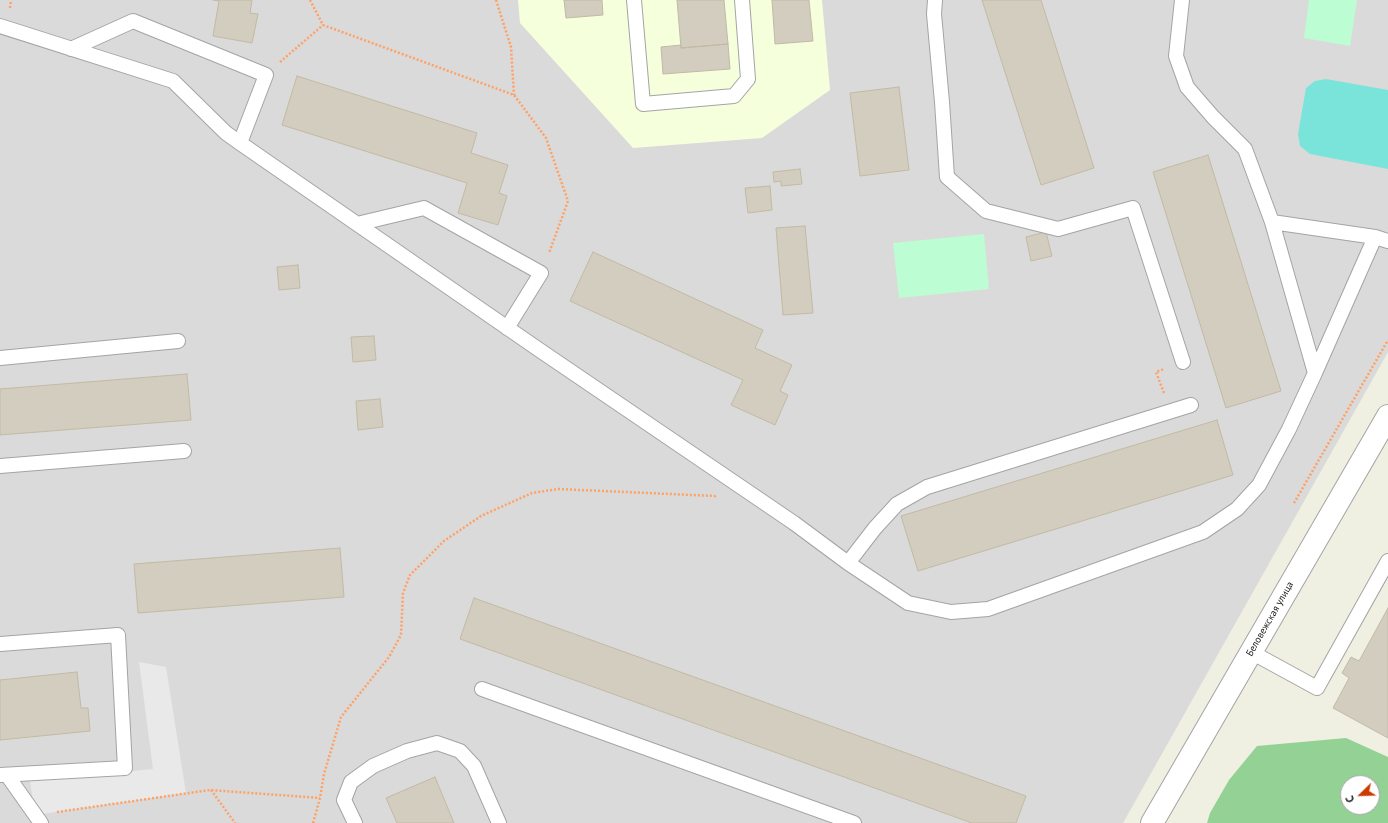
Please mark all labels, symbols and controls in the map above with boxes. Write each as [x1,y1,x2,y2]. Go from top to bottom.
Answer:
street label: Беловежская улица [1244,579,1296,659]
north arrow [1340,775,1380,815]
text: С [1342,794,1358,805]

